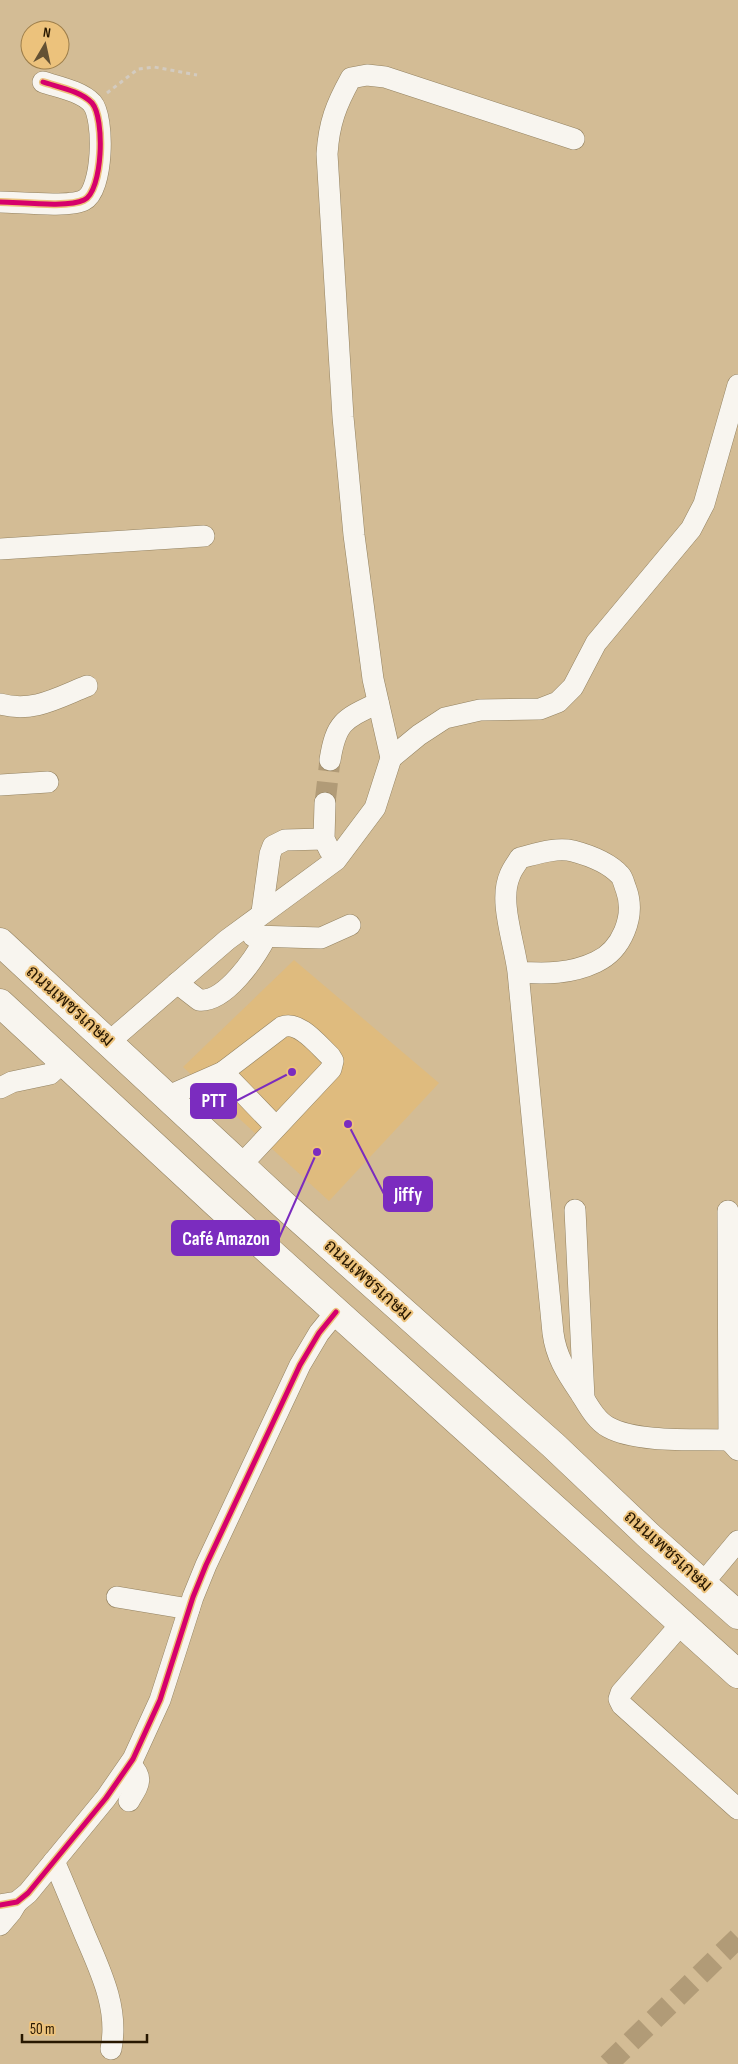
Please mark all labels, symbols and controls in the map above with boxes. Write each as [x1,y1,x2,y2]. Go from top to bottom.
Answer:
north arrow [20,20,70,70]
text: N [42,24,52,42]
street label: ถนนเพชรเกษม [22,961,118,1051]
callout: PTT [191,1084,236,1118]
text: PTT [201,1090,227,1113]
callout: Jiffy [384,1177,432,1211]
text: Jiffy [393,1184,422,1207]
callout: Café Amazon [172,1221,279,1255]
text: Café Amazon [182,1228,270,1251]
street label: ถนนเพชรเกษม [320,1235,416,1325]
street label: ถนนเพชรเกษม [620,1506,716,1596]
scale bar [22,2012,148,2044]
text: 50 m [30,2020,55,2039]

